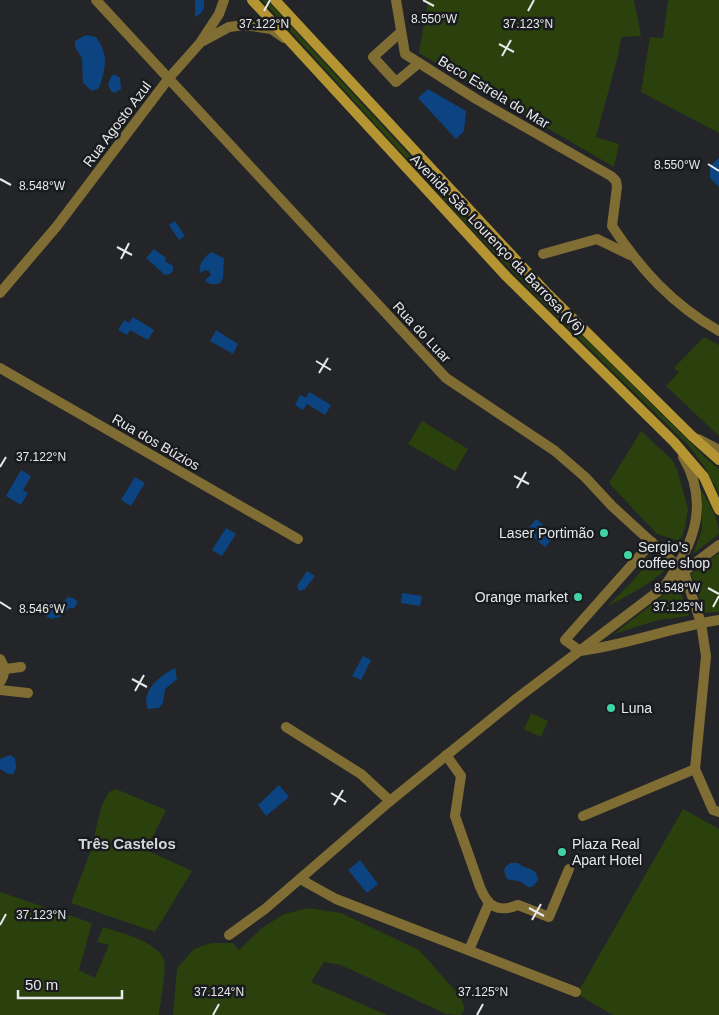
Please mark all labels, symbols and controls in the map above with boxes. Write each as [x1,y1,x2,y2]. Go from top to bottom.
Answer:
text: 8.550°W [411,12,458,26]
text: 37.122°N [239,17,289,31]
text: 37.123°N [503,17,553,31]
street label: Beco Estrela do Mar [436,52,553,132]
street label: Rua Agosto Azul [80,78,154,170]
street label: Avenida São Lourenço da Barrosa (V6) [407,151,589,337]
text: 8.550°W [654,158,701,172]
text: 8.548°W [19,179,66,193]
street label: Rua do Luar [390,298,454,366]
street label: Rua dos Búzios [110,411,202,473]
text: 37.122°N [16,450,66,464]
place label: Laser Portimão [499,525,594,541]
marker: Laser Portimão [598,527,610,539]
place label: Sergio’s coffee shop [638,539,710,571]
marker: Sergio’s coffee shop [622,549,634,561]
text: 8.548°W [654,581,701,595]
place label: Orange market [475,589,568,605]
marker: Orange market [572,591,584,603]
text: 37.125°N [653,600,703,614]
text: 8.546°W [19,602,66,616]
place label: Luna [621,700,652,716]
marker: Luna [605,702,617,714]
district label: Três Castelos [78,835,176,852]
place label: Plaza Real Apart Hotel [572,836,642,868]
marker: Plaza Real Apart Hotel [556,846,568,858]
text: 37.123°N [16,908,66,922]
scale bar [18,968,121,1000]
text: 50 m [25,976,58,993]
text: 37.124°N [194,985,244,999]
text: 37.125°N [458,985,508,999]

